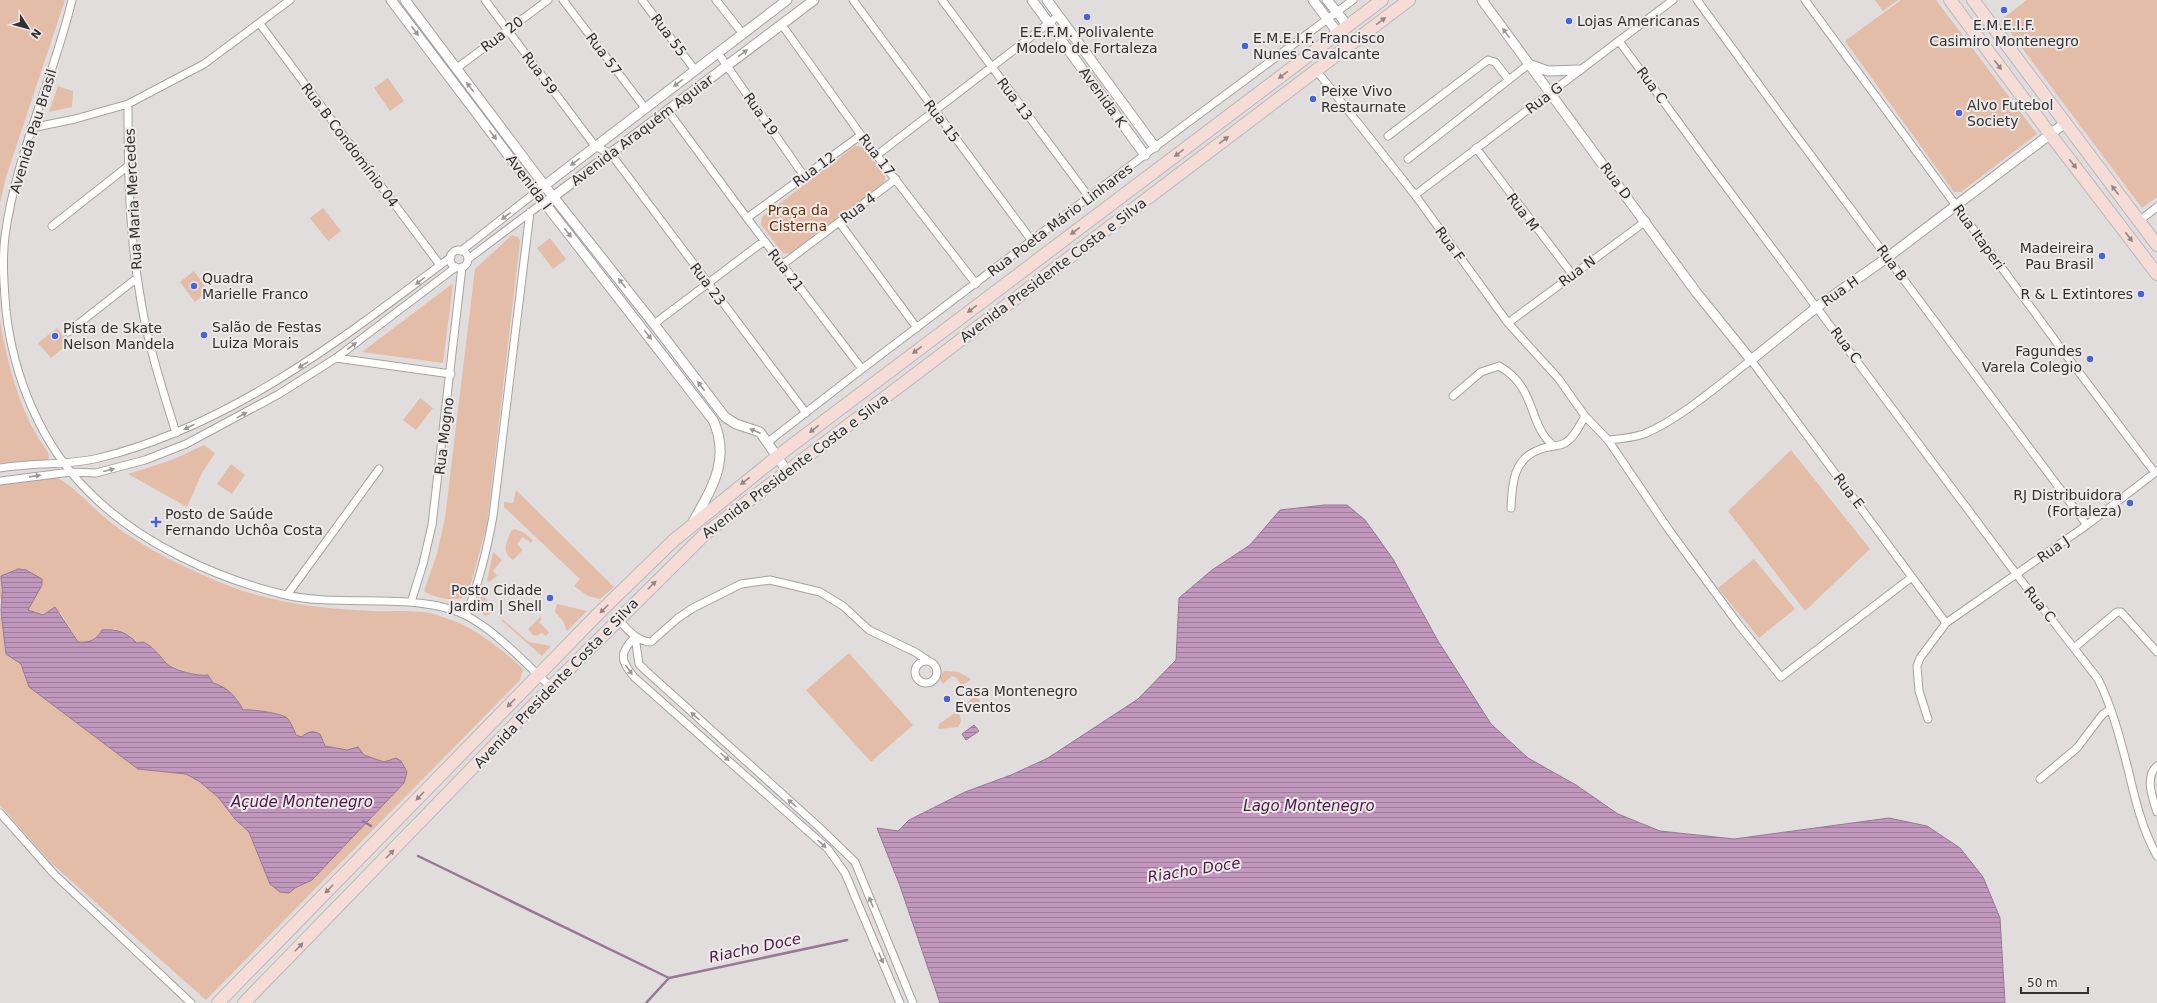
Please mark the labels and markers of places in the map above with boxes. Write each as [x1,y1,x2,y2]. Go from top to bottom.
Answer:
marker: E.M.E.I.F. Casimiro Montenegro [1999,5,2009,15]
marker: E.E.F.M. Polivalente Modelo de Fortaleza [1082,12,1092,22]
place label: Lojas Americanas [1577,13,1700,29]
marker: Lojas Americanas [1564,16,1574,26]
place label: E.M.E.I.F. Casimiro Montenegro [1929,17,2079,49]
place label: E.E.F.M. Polivalente Modelo de Fortaleza [1016,24,1158,56]
place label: E.M.E.I.F. Francisco Nunes Cavalcante [1253,30,1385,62]
marker: E.M.E.I.F. Francisco Nunes Cavalcante [1240,41,1250,51]
place label: Peixe Vivo Restaurnate [1321,83,1406,115]
marker: Peixe Vivo Restaurnate [1308,94,1318,104]
place label: Alvo Futebol Society [1967,97,2053,129]
marker: Alvo Futebol Society [1954,108,1964,118]
place label: Madeireira Pau Brasil [2020,240,2094,272]
marker: Madeireira Pau Brasil [2097,251,2107,261]
place label: Quadra Marielle Franco [202,270,308,302]
marker: Quadra Marielle Franco [189,281,199,291]
place label: R & L Extintores [2020,286,2133,302]
marker: R & L Extintores [2136,289,2146,299]
place label: Salão de Festas Luiza Morais [212,319,321,351]
place label: Pista de Skate Nelson Mandela [63,320,175,352]
marker: Salão de Festas Luiza Morais [199,330,209,340]
marker: Pista de Skate Nelson Mandela [50,331,60,341]
place label: Fagundes Varela Colegio [1982,343,2082,375]
marker: Fagundes Varela Colegio [2085,354,2095,364]
place label: RJ Distribuidora (Fortaleza) [2013,487,2122,519]
marker: RJ Distribuidora (Fortaleza) [2125,498,2135,508]
place label: Posto de Saúde Fernando Uchôa Costa [165,506,323,538]
marker: Posto de Saúde Fernando Uchôa Costa [150,516,162,528]
place label: Posto Cidade Jardim | Shell [449,582,542,615]
marker: Posto Cidade Jardim | Shell [545,593,555,603]
place label: Casa Montenegro Eventos [955,683,1078,715]
marker: Casa Montenegro Eventos [942,694,952,704]

